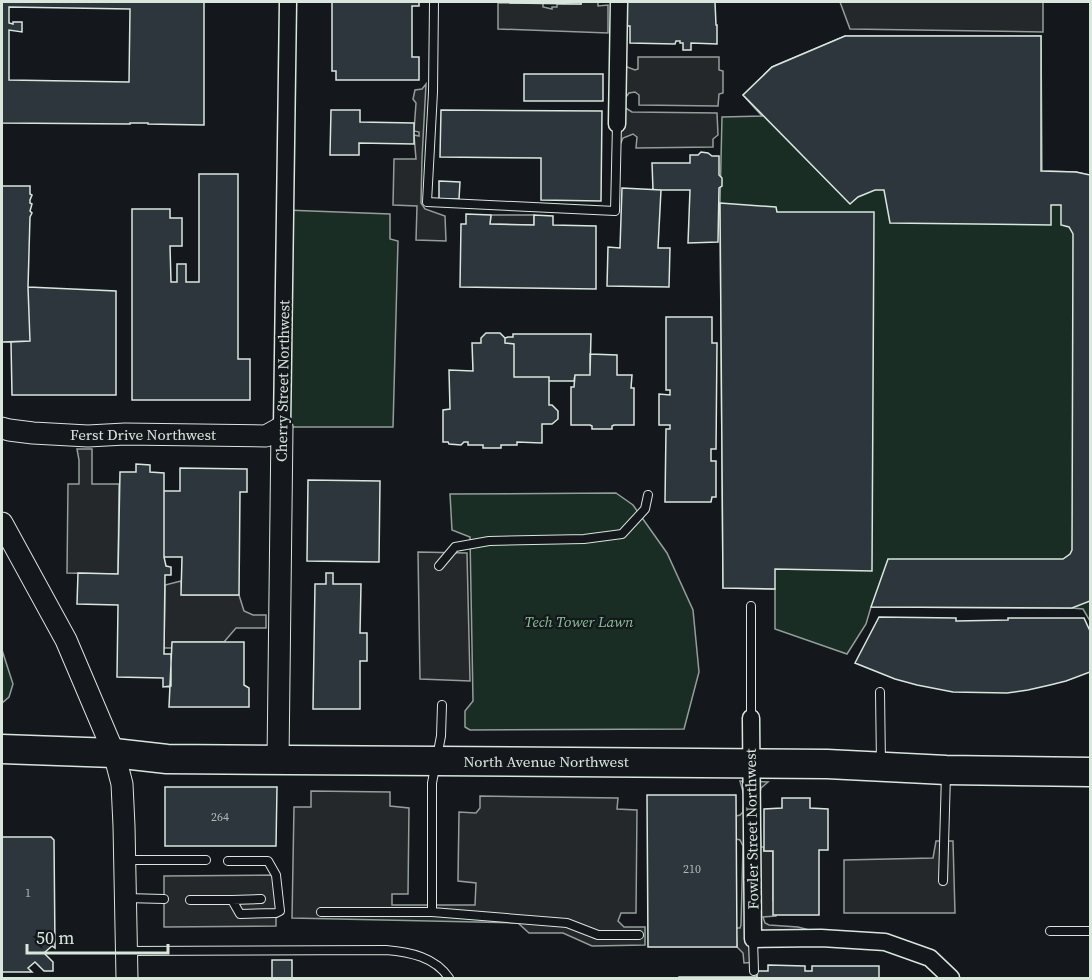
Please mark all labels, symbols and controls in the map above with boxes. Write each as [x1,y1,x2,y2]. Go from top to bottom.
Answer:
street label: Cherry Street Northwest [271,300,294,462]
street label: Ferst Drive Northwest [70,424,216,445]
park label: Tech Tower Lawn [525,611,634,632]
street label: Fowler Street Northwest [740,748,763,910]
street label: North Avenue Northwest [463,751,629,772]
house number: 264 [211,809,229,825]
house number: 210 [683,861,701,877]
house number: 1 [25,885,31,901]
scale bar [27,917,168,955]
text: 50 m [36,925,74,950]

